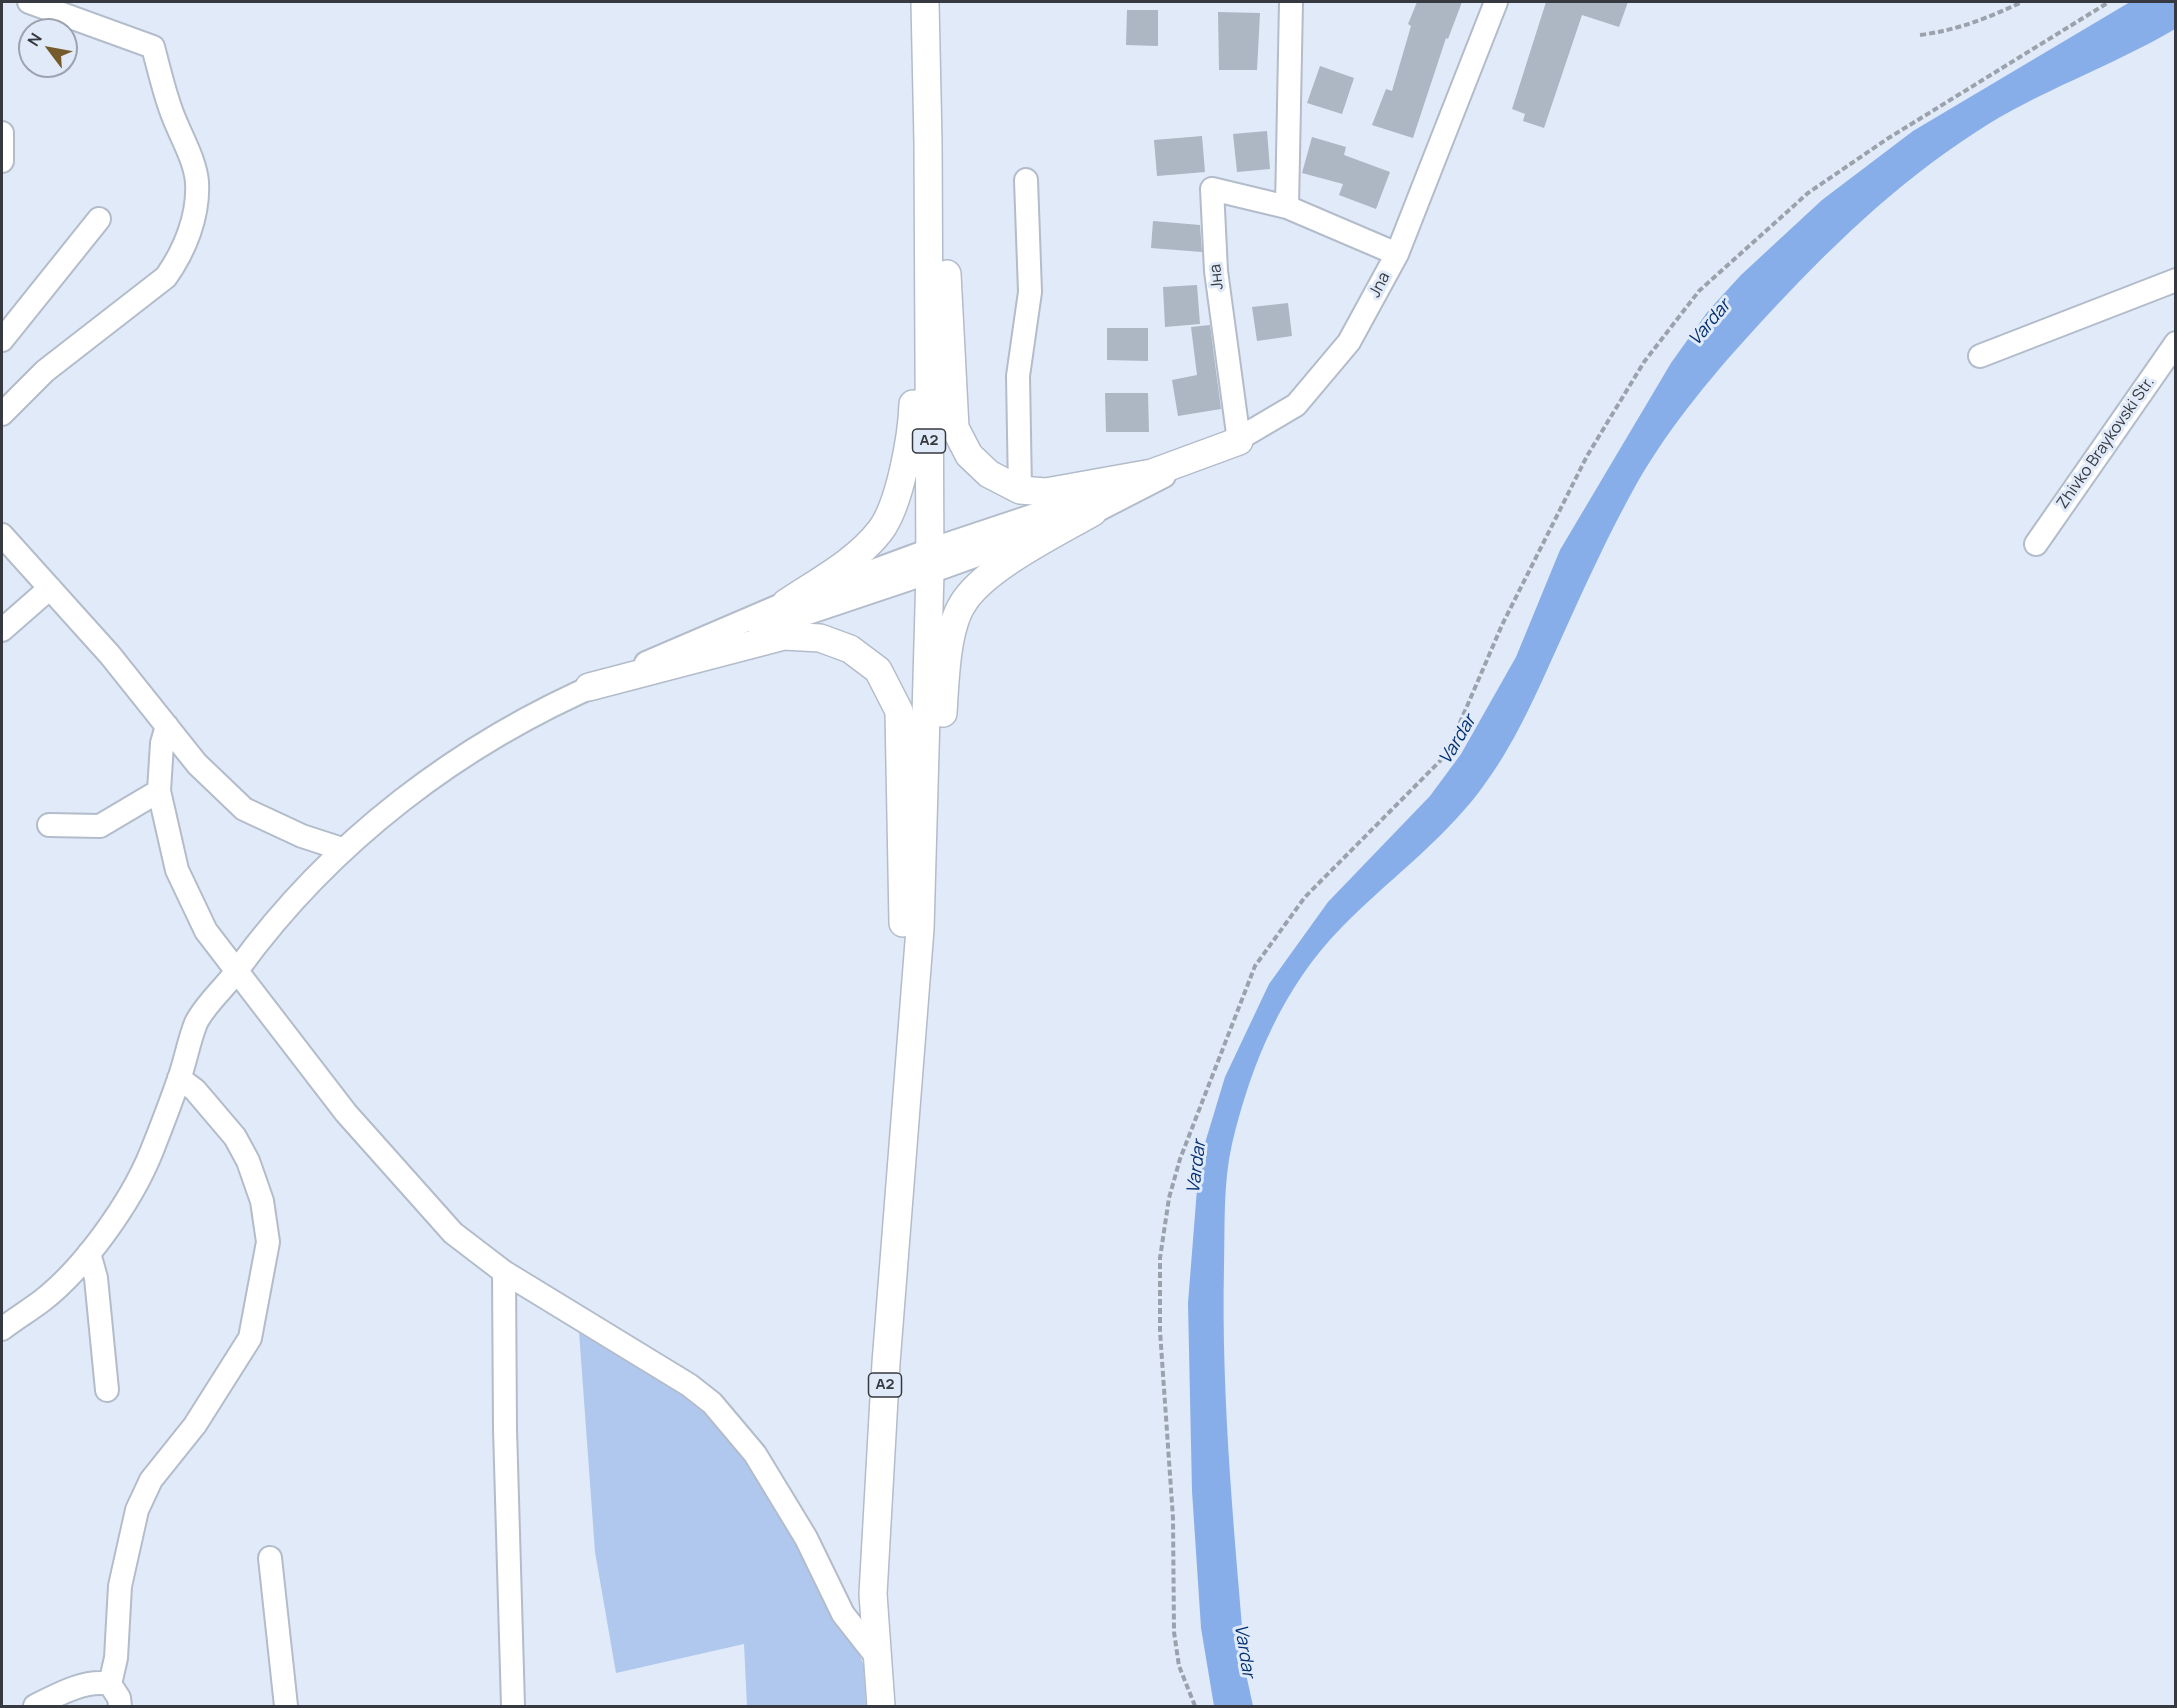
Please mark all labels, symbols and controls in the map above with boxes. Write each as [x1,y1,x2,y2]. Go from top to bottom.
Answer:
north arrow [18,18,78,78]
text: N [22,29,47,50]
street label: Јна [1206,263,1228,291]
street label: Jna [1365,269,1395,301]
water label: Vardar [1685,296,1735,350]
street label: Zhivko Braykovski Str. [2053,373,2159,513]
road number: A2 [912,429,946,453]
water label: Vardar [1435,712,1481,768]
water label: Vardar [1183,1139,1211,1195]
road number: A2 [868,1373,902,1397]
water label: Vardar [1229,1623,1259,1679]

